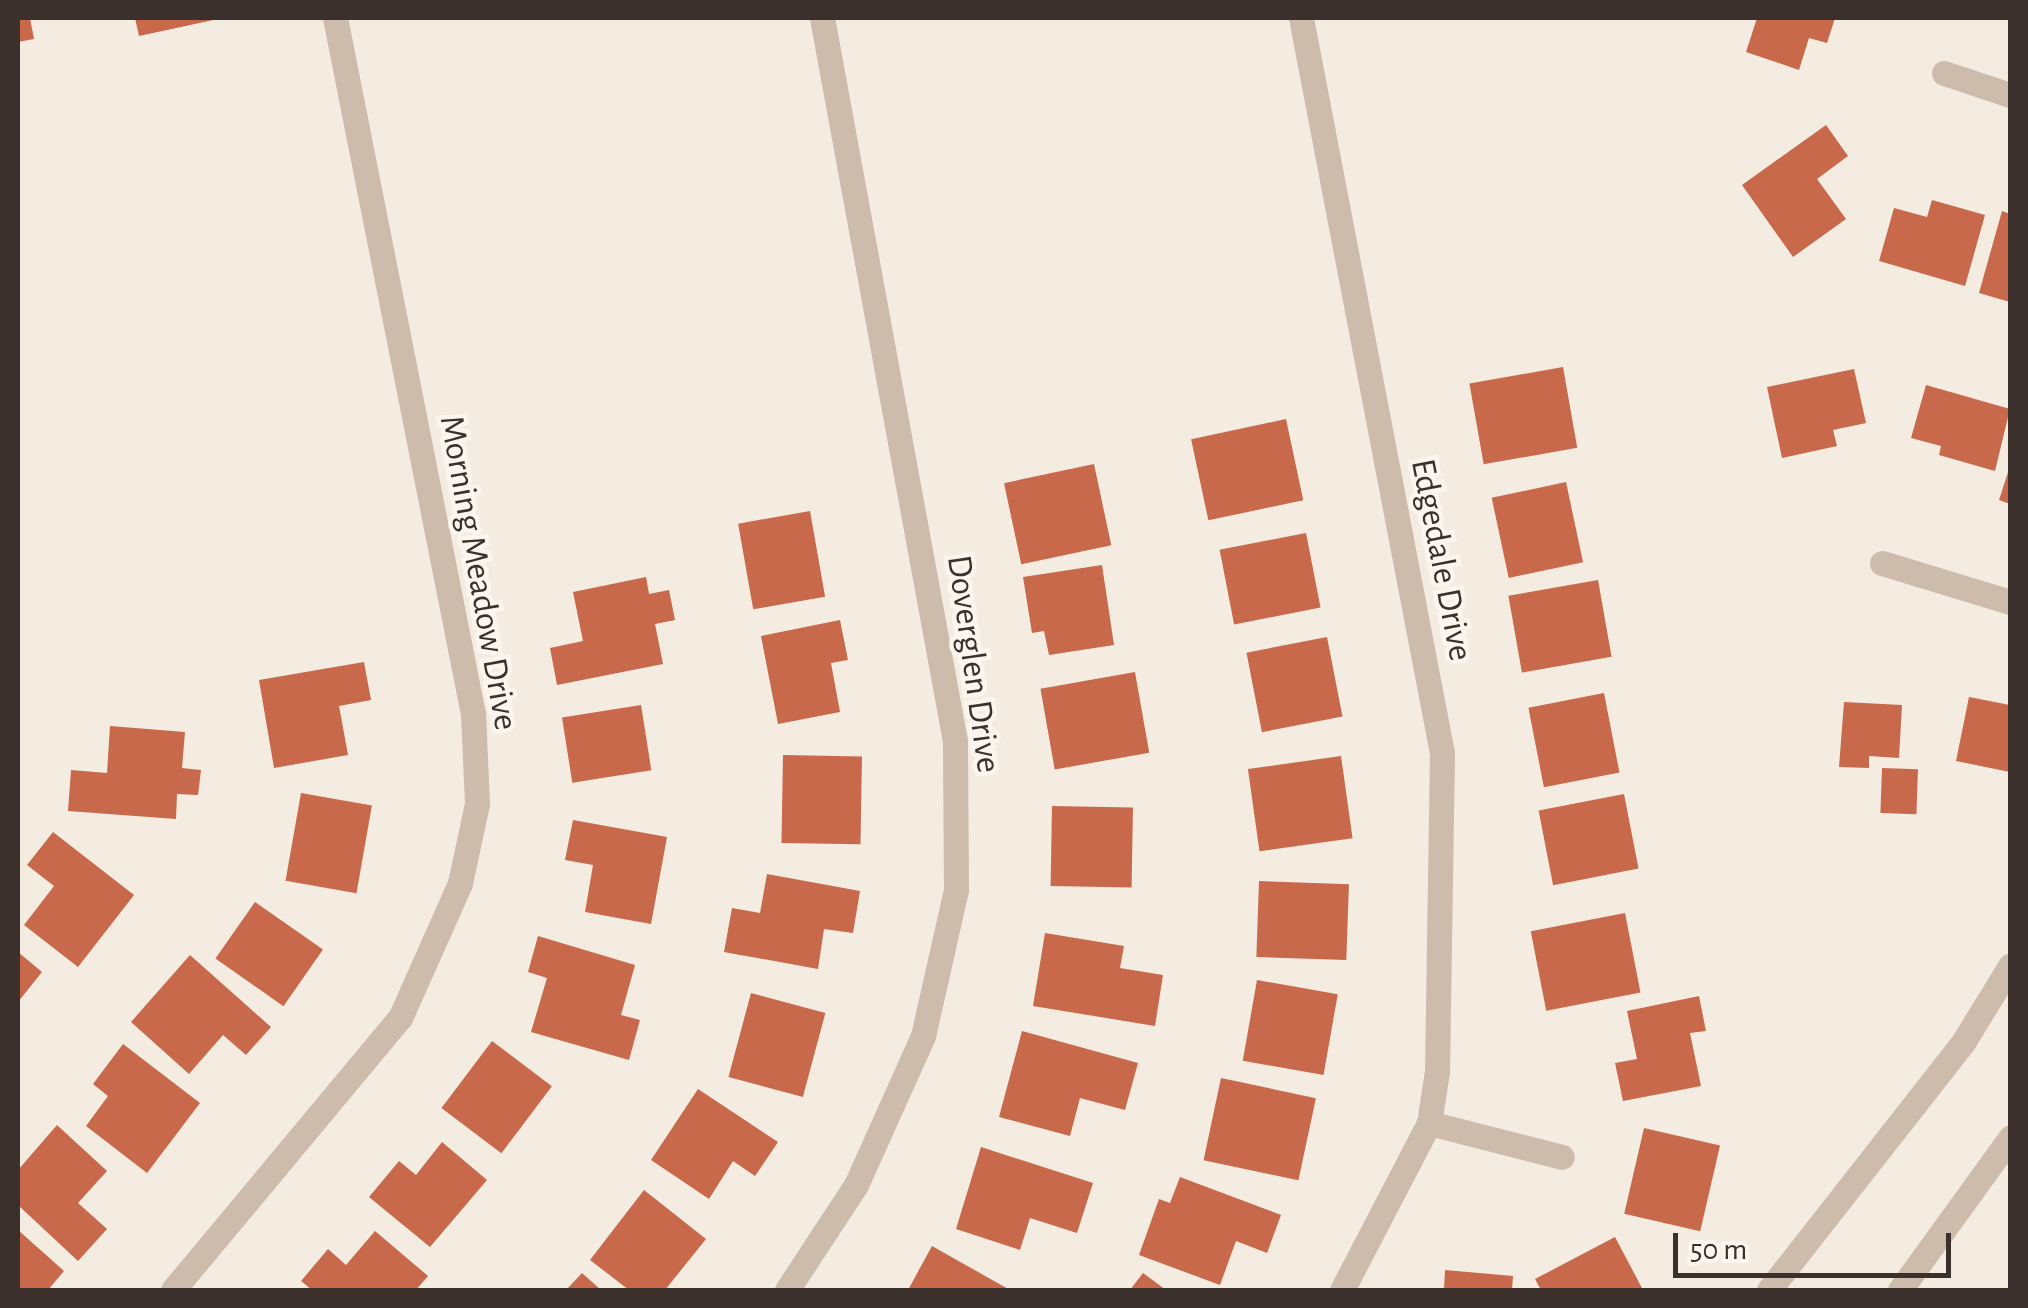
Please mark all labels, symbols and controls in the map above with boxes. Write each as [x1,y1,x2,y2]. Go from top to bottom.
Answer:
street label: Morning Meadow Drive [430,412,526,734]
street label: Edgedale Drive [1401,455,1481,665]
street label: Doverglen Drive [937,552,1009,776]
scale bar [1678,1213,1956,1275]
text: 50 m [1690,1235,1747,1265]

